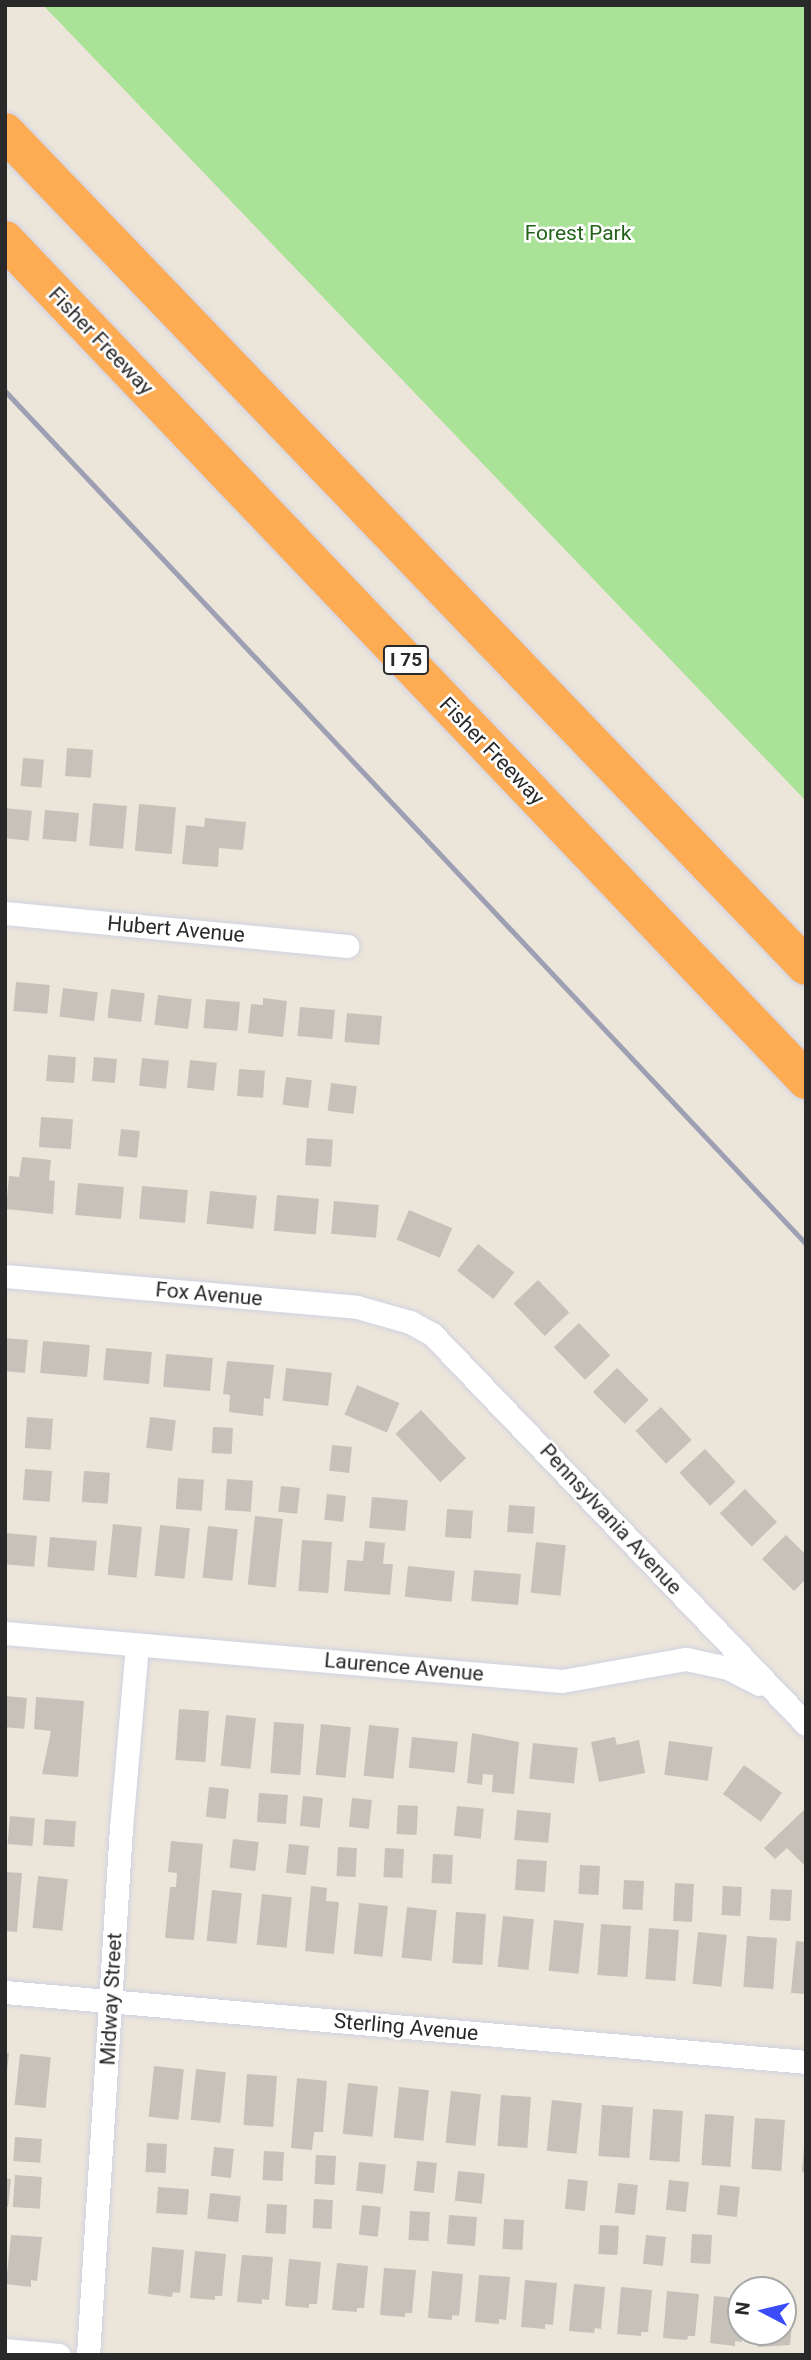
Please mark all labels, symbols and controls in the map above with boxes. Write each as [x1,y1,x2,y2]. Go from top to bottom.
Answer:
park label: Forest Park [525,220,631,246]
street label: Fisher Freeway [43,282,159,400]
road number: I 75 [382,645,430,676]
street label: Fisher Freeway [434,692,550,810]
street label: Hubert Avenue [106,910,246,948]
street label: Fox Avenue [154,1277,264,1311]
street label: Pennsylvania Avenue [535,1438,687,1600]
street label: Laurence Avenue [323,1647,485,1687]
street label: Midway Street [95,1932,127,2066]
street label: Sterling Avenue [333,2008,479,2046]
north arrow [727,2276,797,2346]
text: N [730,2301,755,2317]

